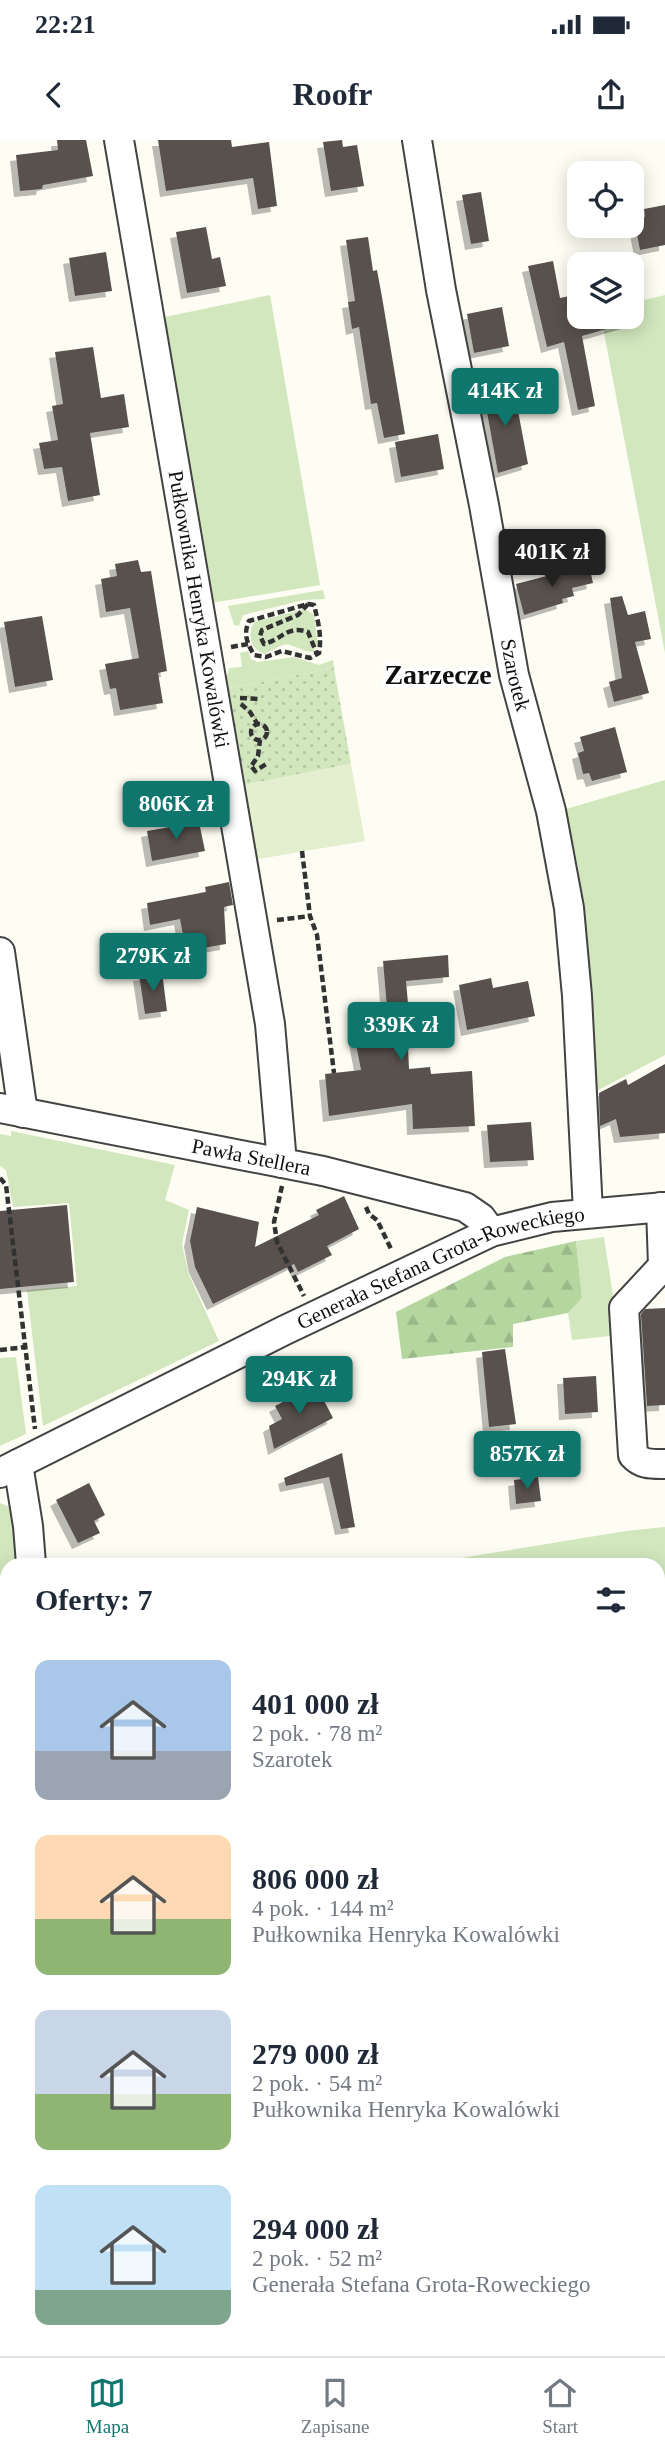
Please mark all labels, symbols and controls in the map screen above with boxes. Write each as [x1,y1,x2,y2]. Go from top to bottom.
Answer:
text: 22:21 [35,10,96,39]
icon: back [35,76,73,114]
text: Roofr [293,76,372,112]
icon: share [592,76,630,114]
map controls [567,161,644,329]
button: locate [567,161,644,238]
button: layers [567,252,644,329]
pin: 414K zł [440,369,570,428]
text: 414K zł [468,378,542,403]
street label: Pułkownika Henryka Kowalówki [164,469,235,750]
pin: 401K zł [487,530,617,589]
text: 401K zł [515,539,589,564]
street label: Szarotek [496,637,535,714]
district label: Zarzecze [384,659,492,690]
pin: 806K zł [111,782,241,841]
text: 806K zł [139,791,213,816]
pin: 279K zł [88,934,218,993]
text: 279K zł [116,943,190,968]
pin: 339K zł [336,1002,466,1062]
text: 339K zł [364,1012,438,1037]
street label: Pawła Stellera [190,1134,314,1180]
street label: Generała Stefana Grota-Roweckiego [293,1202,586,1335]
pin: 294K zł [234,1356,364,1416]
text: 294K zł [262,1366,336,1391]
pin: 857K zł [462,1432,592,1491]
text: 857K zł [490,1441,564,1466]
icon: filters [592,1581,630,1619]
text: Oferty: 7 [35,1583,152,1616]
text: 401 000 zł [252,1687,379,1720]
icon: home [91,1688,175,1772]
text: 2 pok. · 78 m² [252,1721,382,1746]
text: Szarotek [252,1747,332,1772]
text: 806 000 zł [252,1862,379,1895]
icon: home [91,1863,175,1947]
text: 4 pok. · 144 m² [252,1896,394,1921]
text: Pułkownika Henryka Kowalówki [252,1922,560,1947]
text: 279 000 zł [252,2037,379,2070]
icon: home [91,2038,175,2122]
text: 2 pok. · 54 m² [252,2071,382,2096]
text: Pułkownika Henryka Kowalówki [252,2097,560,2122]
text: 294 000 zł [252,2212,379,2245]
icon: home [91,2213,175,2297]
text: 2 pok. · 52 m² [252,2246,382,2271]
text: Generała Stefana Grota-Roweckiego [252,2272,590,2297]
tab: Mapa [86,2374,129,2438]
tab: Zapisane [301,2374,369,2438]
tab: Start [541,2374,579,2438]

